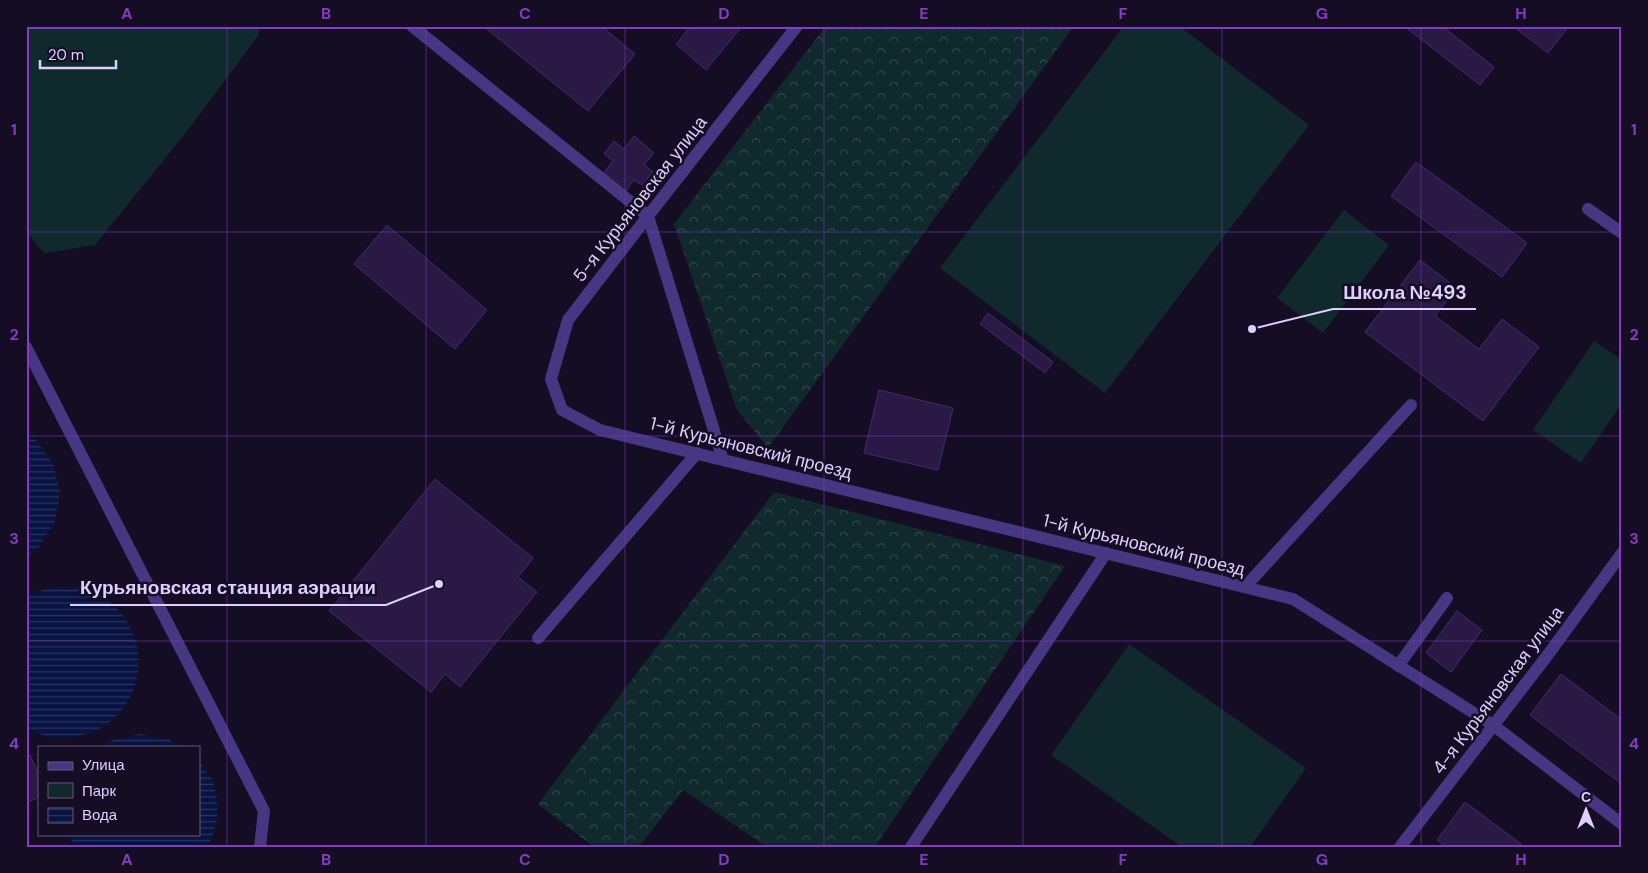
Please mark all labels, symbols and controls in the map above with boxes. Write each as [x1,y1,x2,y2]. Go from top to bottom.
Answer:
text: A [121,3,133,24]
text: B [321,3,331,24]
text: C [519,3,531,24]
text: D [718,3,730,24]
text: E [919,3,929,24]
text: F [1119,3,1128,24]
text: G [1316,3,1328,24]
text: H [1515,3,1527,24]
scale bar [40,38,116,70]
text: 20 m [48,45,84,65]
street label: 5-я Курьяновская улица [568,110,713,287]
text: 1 [11,119,17,140]
text: 1 [1631,119,1637,140]
callout: Школа №493 [1333,275,1476,309]
text: Школа №493 [1343,280,1467,305]
text: 2 [9,324,19,345]
text: 2 [1629,324,1639,345]
street label: 1-й Курьяновский проезд [647,411,855,485]
street label: 1-й Курьяновский проезд [1040,508,1248,582]
text: 3 [9,528,19,549]
text: 3 [1629,528,1639,549]
callout: Курьяновская станция аэрации [70,571,386,605]
text: Курьяновская станция аэрации [80,575,376,600]
street label: 4-я Курьяновская улица [1427,600,1570,779]
text: 4 [9,733,19,754]
text: 4 [1629,733,1639,754]
legend [38,746,200,836]
text: Улица [82,755,125,775]
text: Парк [82,781,116,801]
north arrow [1560,786,1610,836]
text: С [1581,788,1591,806]
text: Вода [82,805,118,825]
text: A [121,849,133,870]
text: B [321,849,331,870]
text: C [519,849,531,870]
text: D [718,849,730,870]
text: E [919,849,929,870]
text: F [1119,849,1128,870]
text: G [1316,849,1328,870]
text: H [1515,849,1527,870]

